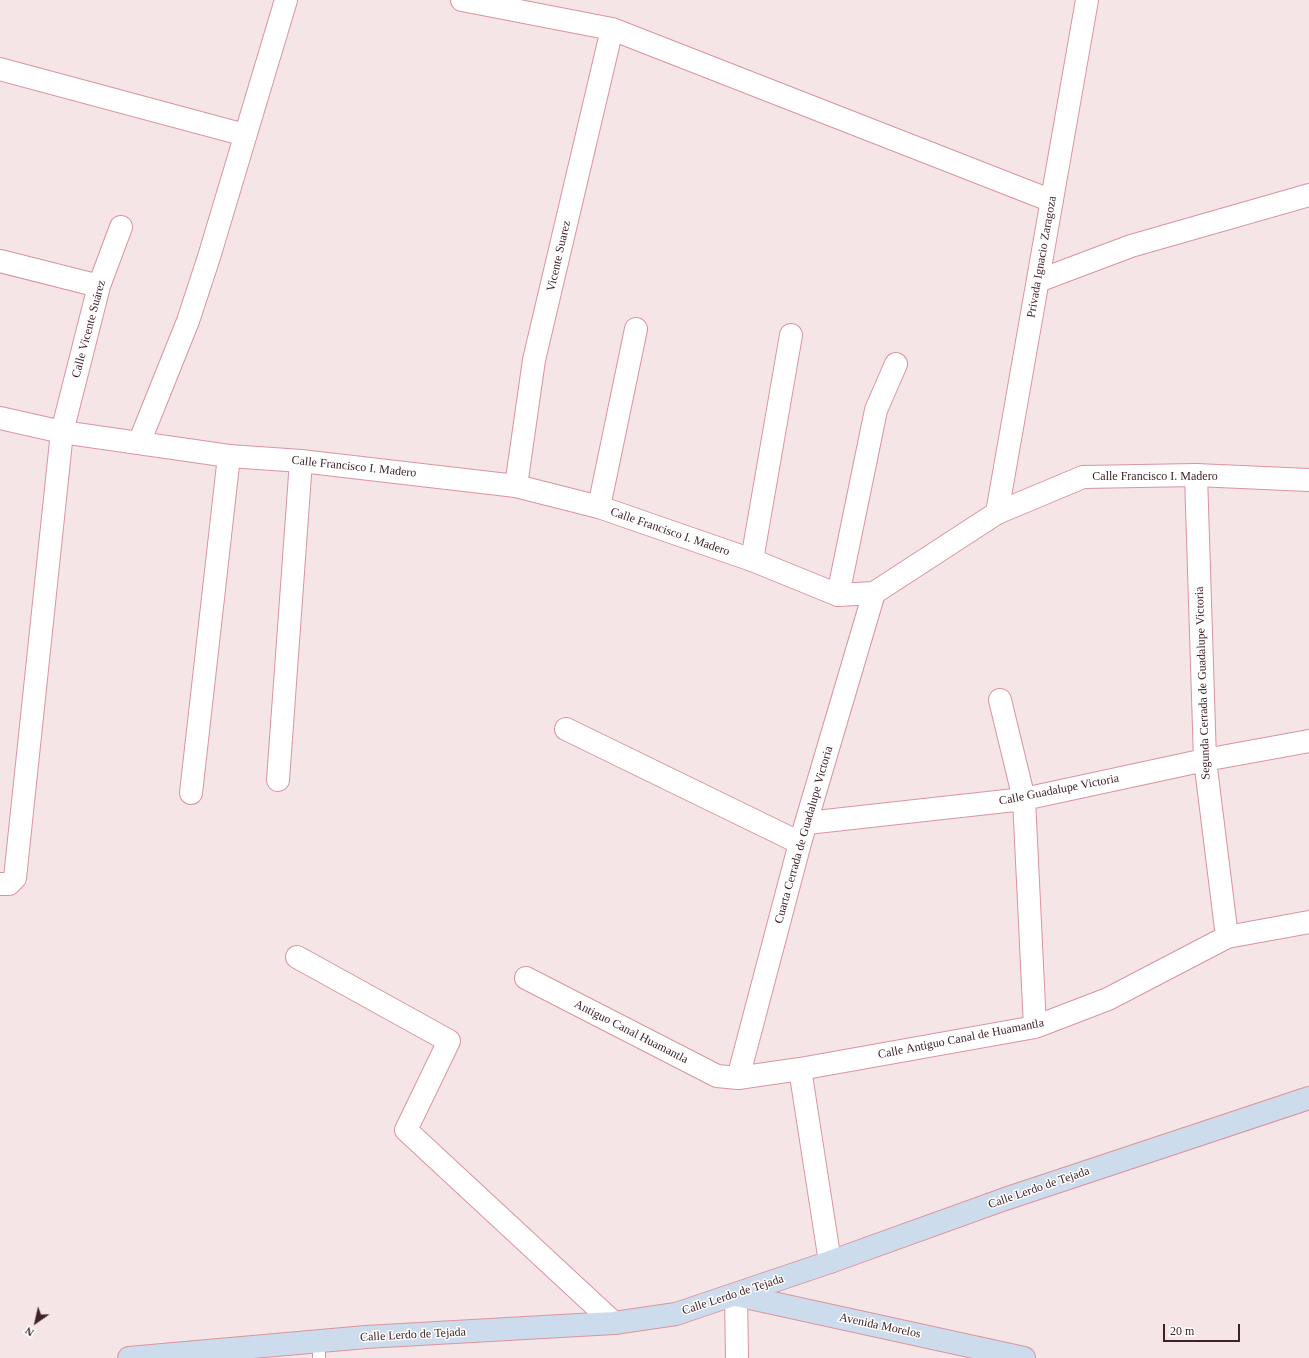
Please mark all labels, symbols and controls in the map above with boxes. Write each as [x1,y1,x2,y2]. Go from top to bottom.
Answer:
street label: Privada Ignacio Zaragoza [1024,195,1060,319]
street label: Vicente Suarez [544,219,574,293]
street label: Calle Vicente Suárez [69,279,109,379]
street label: Calle Francisco I. Madero [291,453,417,481]
street label: Calle Francisco I. Madero [1092,470,1218,484]
street label: Calle Francisco I. Madero [608,505,732,559]
street label: Segunda Cerrada de Guadalupe Victoria [1192,586,1214,780]
street label: Cuarta Cerrada de Guadalupe Victoria [772,745,836,925]
street label: Calle Guadalupe Victoria [998,771,1120,809]
street label: Antiguo Canal Huamantla [572,997,690,1067]
street label: Calle Antiguo Canal de Huamantla [877,1016,1045,1062]
street label: Calle Lerdo de Tejada [986,1164,1092,1212]
street label: Calle Lerdo de Tejada [680,1272,786,1318]
north arrow [16,1302,56,1342]
street label: Avenida Morelos [838,1310,922,1342]
scale bar [1165,1316,1242,1342]
text: 20 m [1170,1324,1194,1338]
text: N [23,1325,36,1339]
street label: Calle Lerdo de Tejada [360,1325,466,1345]

